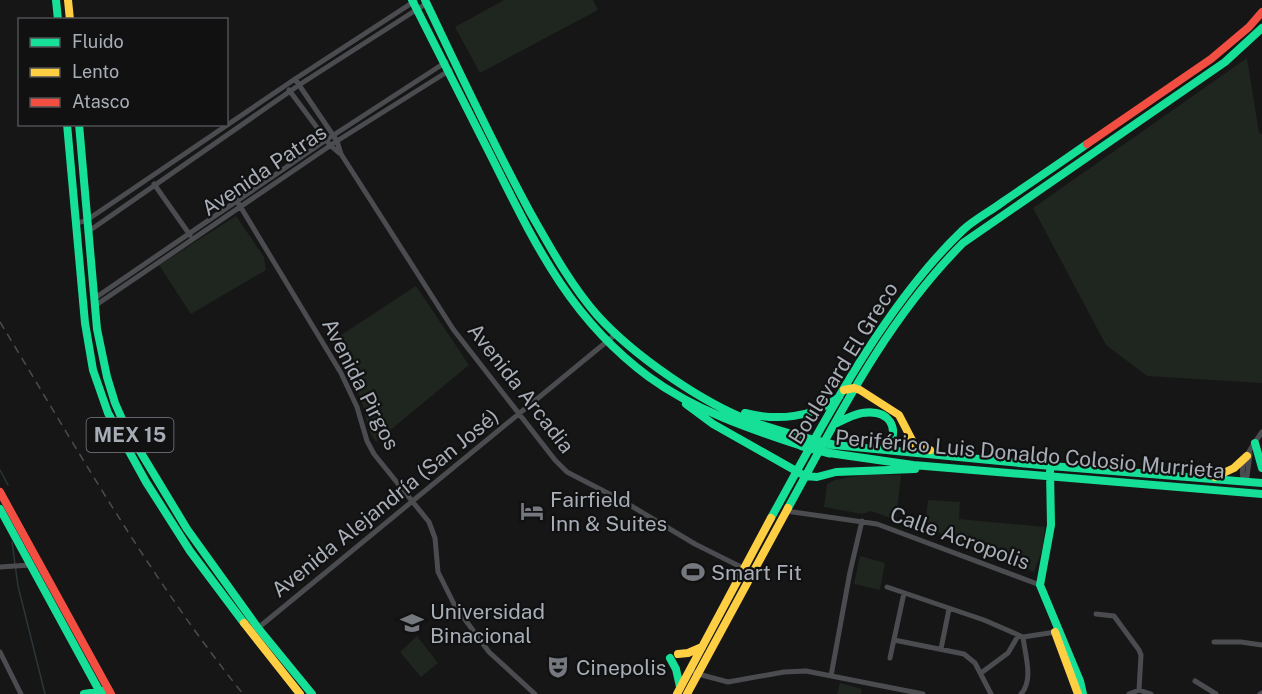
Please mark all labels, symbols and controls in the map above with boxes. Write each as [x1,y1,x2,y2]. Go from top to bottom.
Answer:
legend [18,18,228,126]
text: Fluido [72,31,124,52]
text: Lento [72,61,119,82]
text: Atasco [72,91,130,112]
street label: Avenida Patras [197,119,331,221]
street label: Boulevard El Greco [783,277,903,449]
street label: Avenida Pirgos [317,314,405,454]
street label: Avenida Arcadia [463,318,579,458]
street label: Avenida Alejandría (San José) [266,404,504,602]
road number: MEX 15 [86,418,174,452]
street label: Periférico Luis Donaldo Colosio Murrieta [834,425,1226,483]
place label: Fairfield Inn & Suites [550,487,667,536]
hotel icon: Fairfield Inn & Suites [519,498,545,524]
street label: Calle Acropolis [887,501,1033,575]
sports icon: Smart Fit [680,559,706,585]
place label: Smart Fit [711,560,802,585]
place label: Universidad Binacional [430,599,545,648]
school or university icon: Universidad Binacional [399,610,425,636]
theatre icon: Cinepolis [545,654,571,680]
place label: Cinepolis [576,655,666,680]

